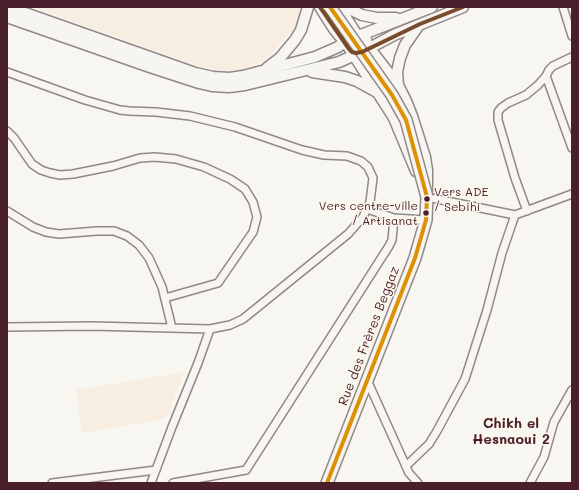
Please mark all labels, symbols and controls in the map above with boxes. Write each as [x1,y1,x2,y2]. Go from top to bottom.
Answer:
place label: Vers ADE / Sebihi [434,185,488,213]
marker: Vers ADE / Sebihi [422,194,432,204]
place label: Vers centre-ville / Artisanat [319,199,418,227]
marker: Vers centre-ville / Artisanat [421,208,431,218]
street label: Rue des Frères Beggaz [335,264,403,408]
district label: Chikh el Hesnaoui 2 [472,416,550,448]

